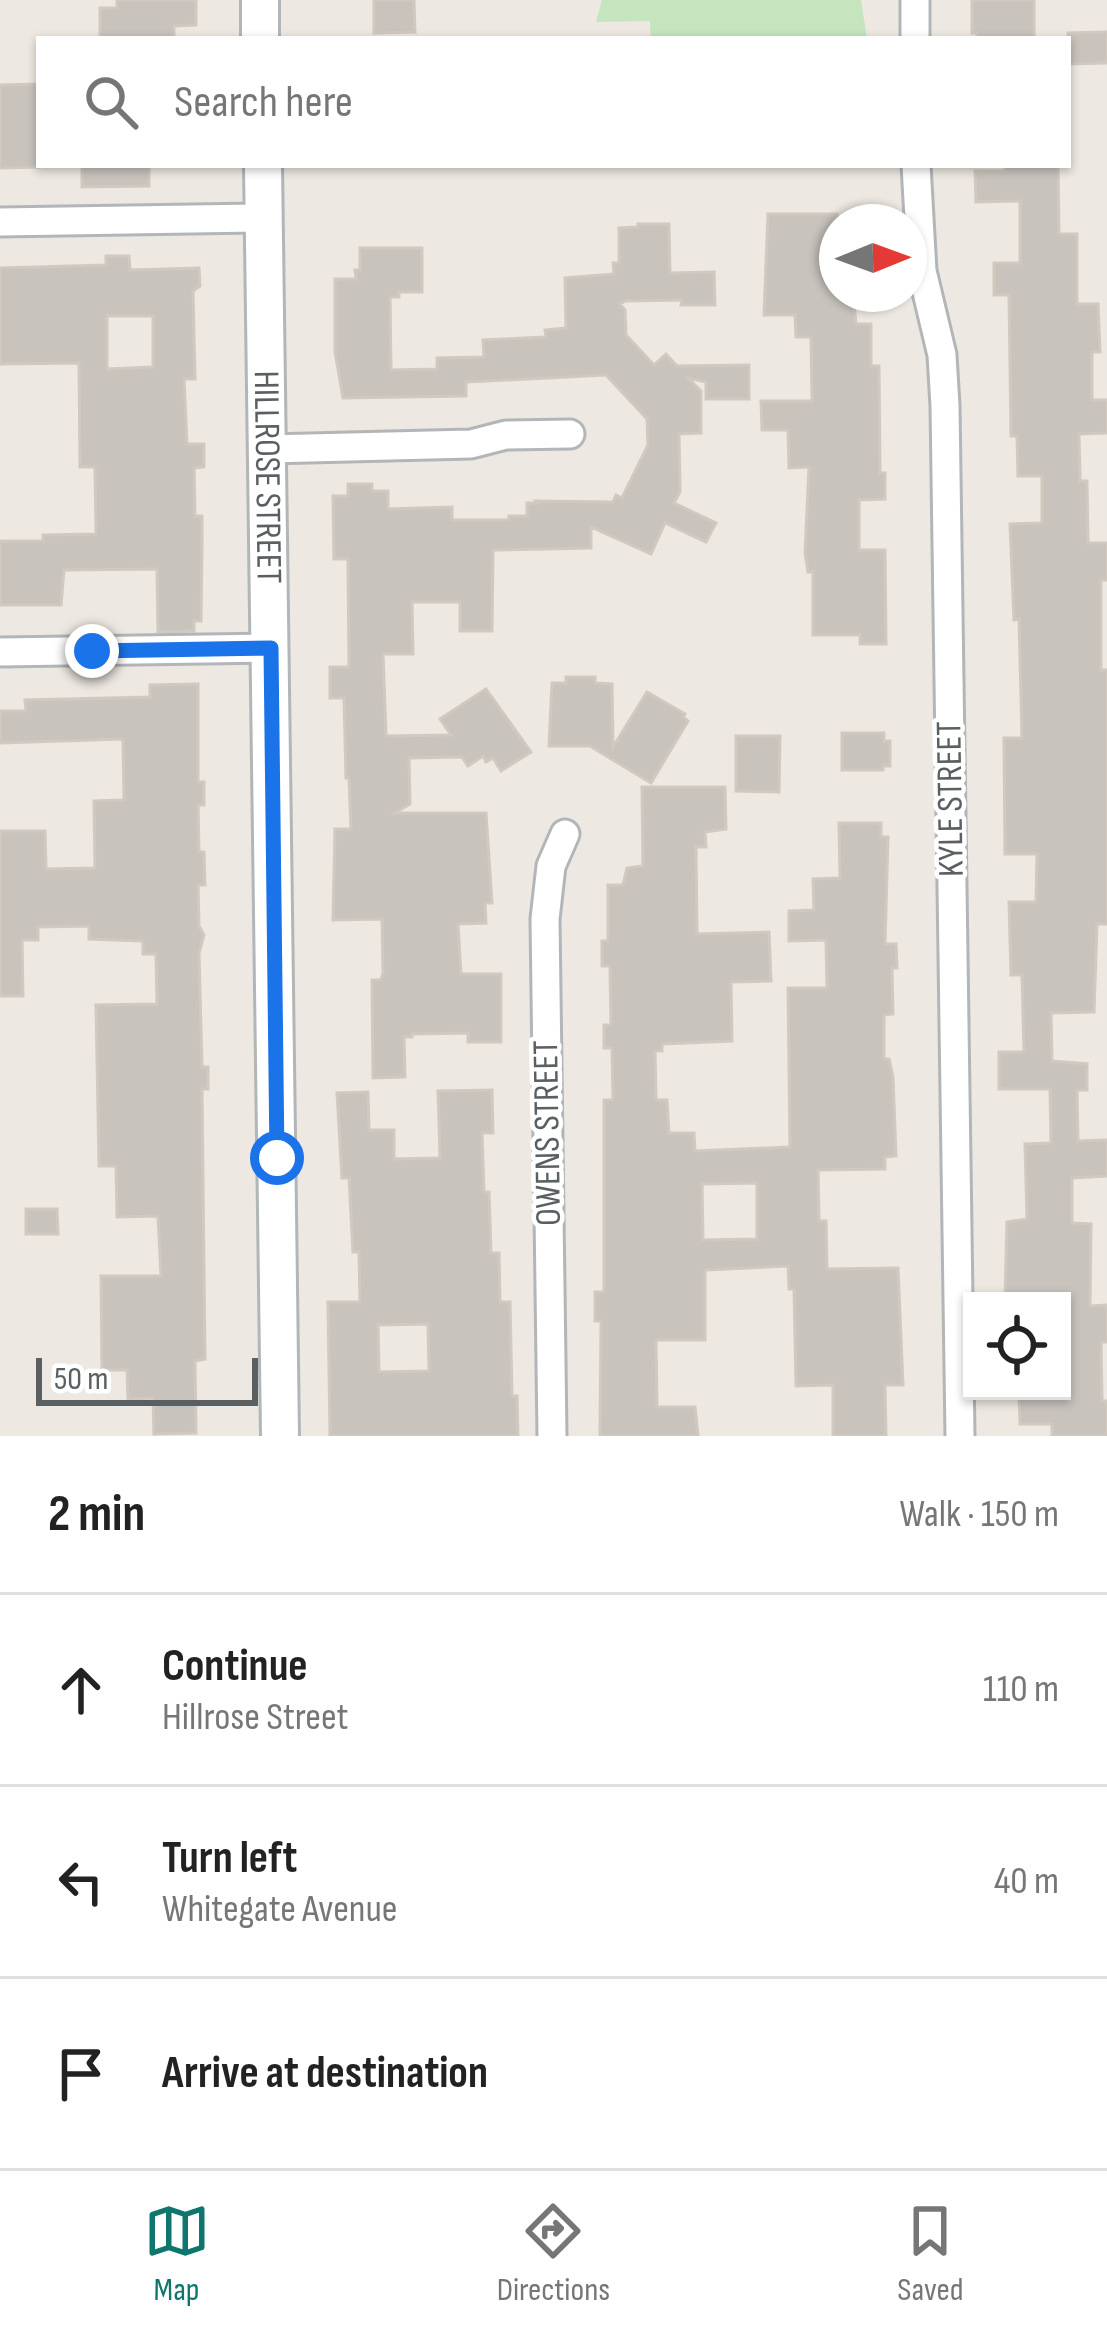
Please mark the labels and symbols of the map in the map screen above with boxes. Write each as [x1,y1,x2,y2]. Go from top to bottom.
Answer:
north arrow [819,204,927,312]
street label: HILLROSE STREET [244,370,290,584]
route end [65,624,119,678]
street label: KYLE STREET [928,721,974,877]
street label: OWENS STREET [525,1040,571,1226]
route start [250,1131,304,1185]
scale bar [36,1352,258,1405]

